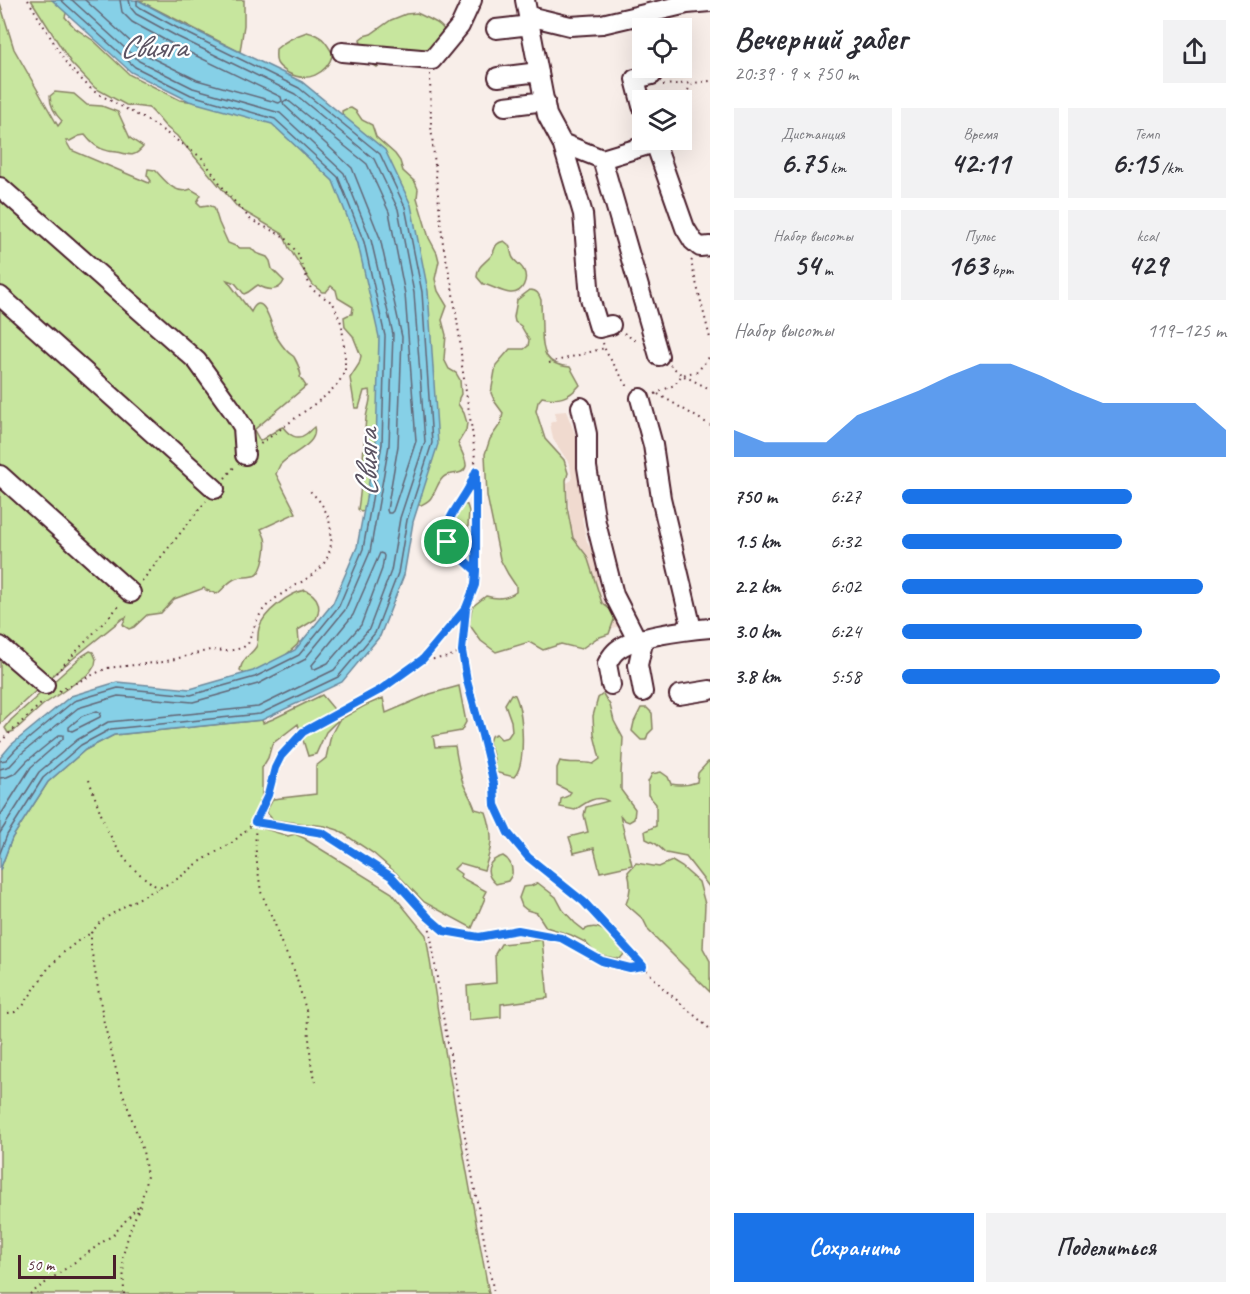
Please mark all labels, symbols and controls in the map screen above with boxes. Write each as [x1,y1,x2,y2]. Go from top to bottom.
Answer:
text: Вечерний забег [734,17,907,59]
map controls [632,18,692,150]
button: locate [632,18,692,78]
button: share [1163,20,1226,83]
water label: Свияга [119,26,190,67]
text: 20:39 · 9 × 750 m [734,61,858,86]
button: layers [632,90,692,150]
text: Дистанция [781,124,845,144]
text: Время [963,124,997,144]
text: Темп [1134,124,1160,144]
text: 6.75 [780,144,826,182]
text: 42:11 [950,144,1010,182]
text: 6:15 [1111,144,1158,182]
text: km [826,158,846,178]
text: /km [1158,158,1183,178]
text: Набор высоты [773,226,853,246]
text: Пульс [965,226,995,246]
text: kcal [1136,226,1158,246]
text: 54 [793,246,820,284]
text: 163 [947,246,988,284]
text: 429 [1127,246,1167,284]
text: m [820,260,833,280]
text: bpm [988,260,1013,280]
text: Набор высоты [734,318,833,343]
text: 119–125 m [1147,318,1226,343]
water label: Свияга [345,425,388,497]
text: 750 m [734,484,777,509]
text: 6:27 [830,484,861,509]
pin [421,516,472,567]
icon: arrive [430,525,463,558]
text: 1.5 km [734,529,780,554]
text: 6:32 [830,529,861,554]
text: 2.2 km [734,574,781,599]
text: 6:02 [830,574,861,599]
text: 3.0 km [734,619,781,644]
text: 6:24 [830,619,861,644]
text: 3.8 km [734,664,781,689]
text: 5:58 [830,664,861,689]
button: Сохранить [734,1213,974,1282]
button: Поделиться [986,1213,1226,1282]
scale bar [18,1252,116,1280]
text: 50 m [27,1255,54,1275]

